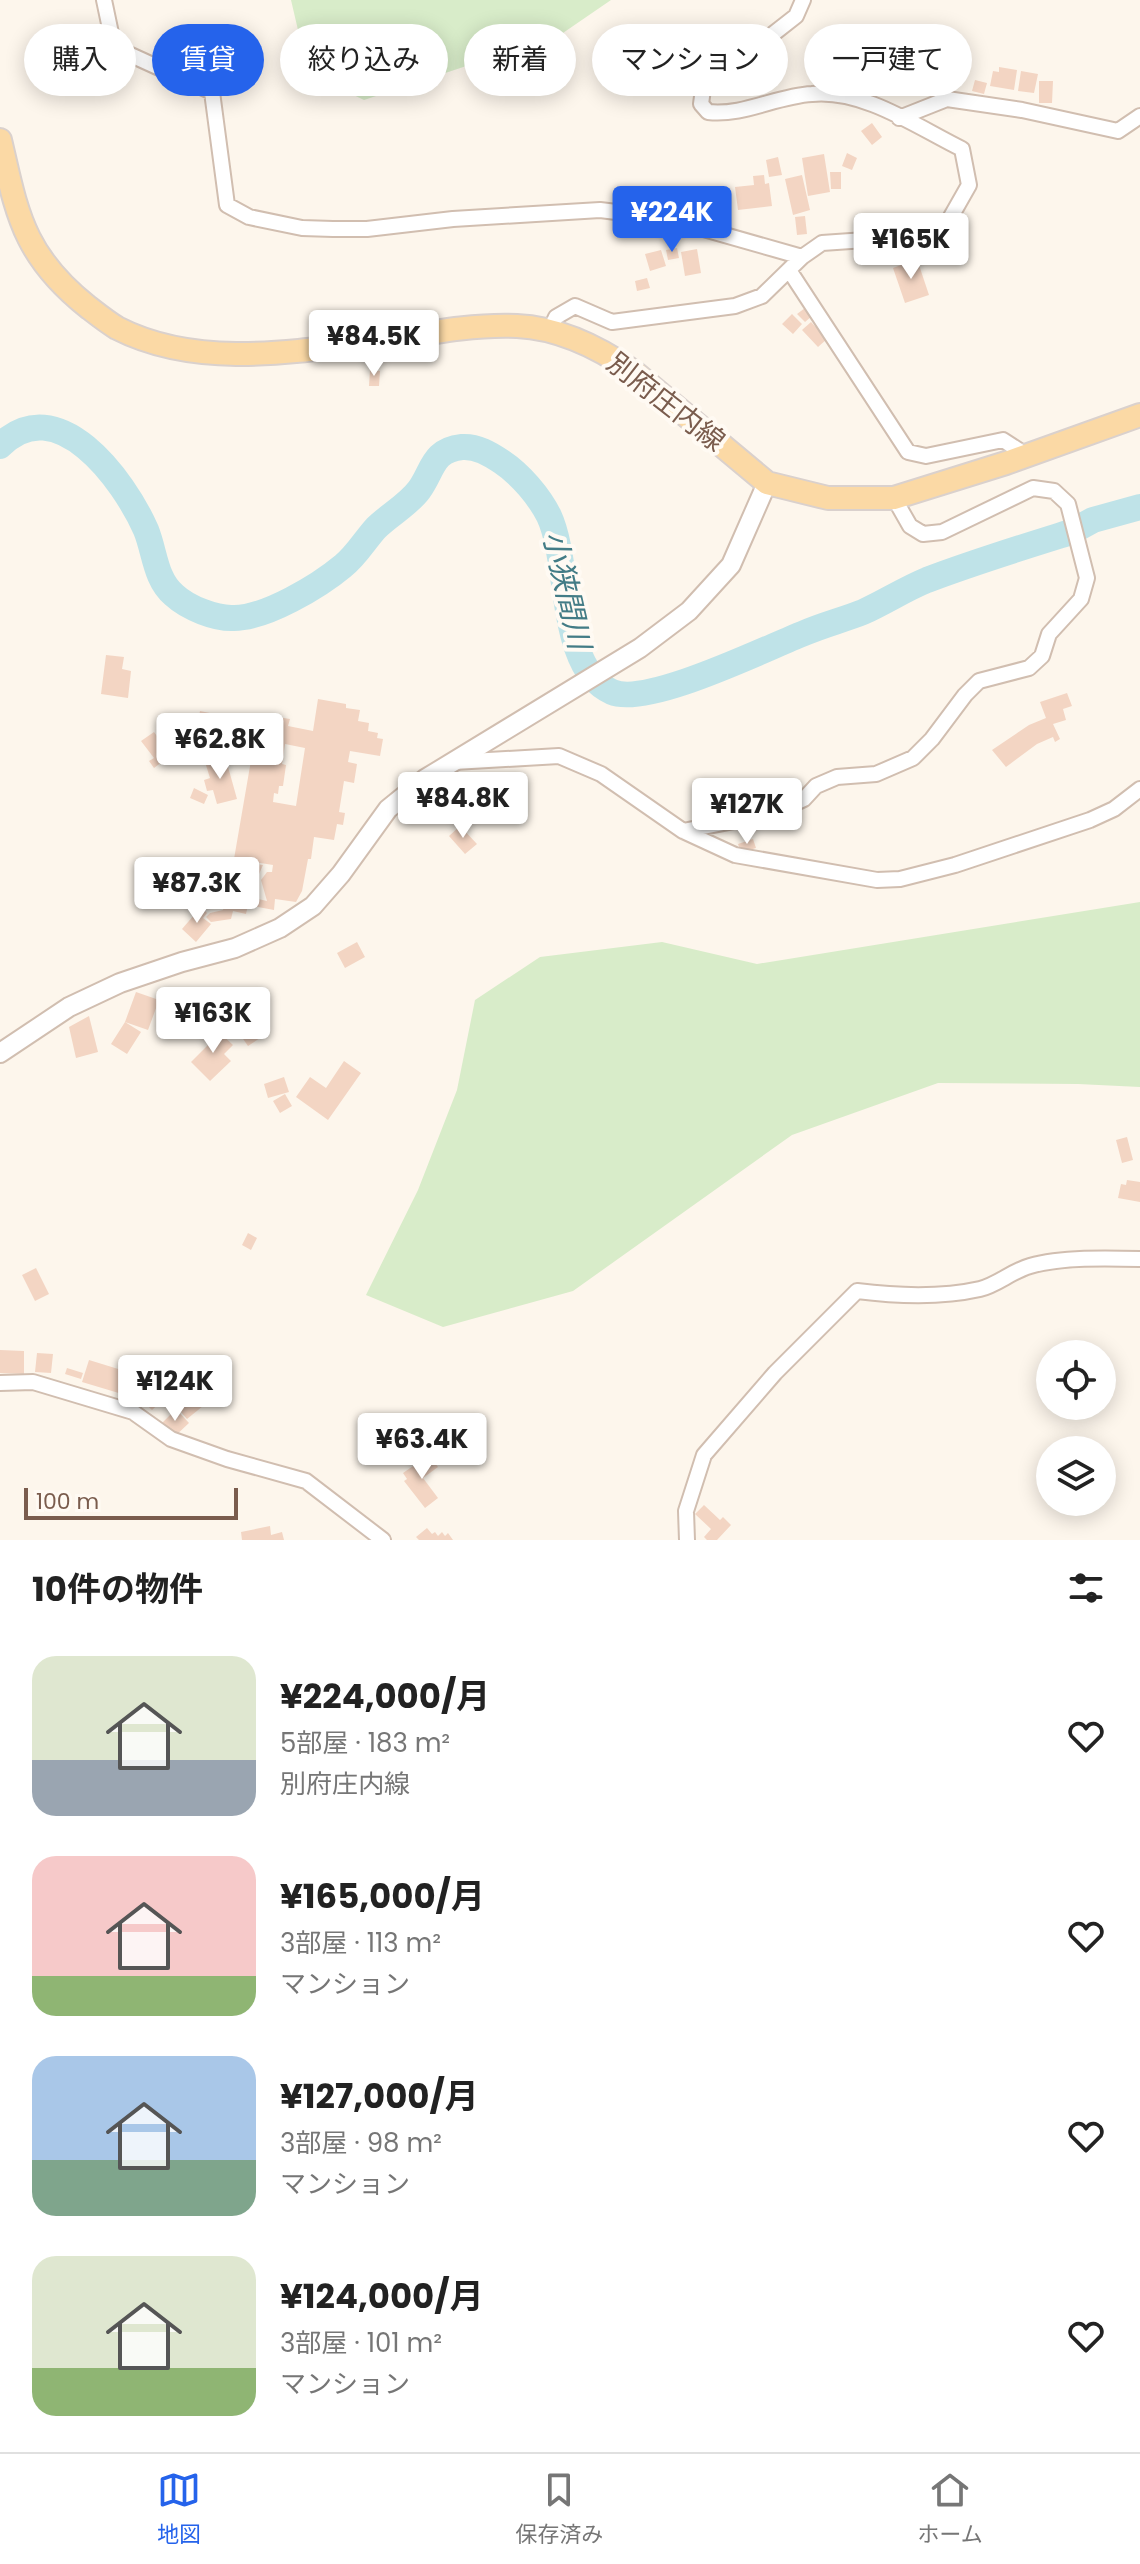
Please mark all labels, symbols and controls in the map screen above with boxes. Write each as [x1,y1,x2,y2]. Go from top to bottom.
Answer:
chip: 購入 [24,24,136,96]
chip: 賃貸 [152,24,264,96]
chip: 絞り込み [280,24,448,96]
chip: 新着 [464,24,576,96]
chip: マンション [592,24,788,96]
chip: 一戸建て [804,24,972,96]
pin: ¥224K [616,186,728,254]
text: ¥224K [631,194,713,230]
pin: ¥165K [855,213,967,281]
text: ¥165K [872,221,950,257]
pin: ¥84.5K [309,310,439,378]
text: ¥84.5K [327,318,421,354]
street label: 別府庄内線 [599,344,733,460]
water label: 小狭間川 [533,527,602,656]
pin: ¥62.8K [155,713,285,781]
text: ¥62.8K [174,721,266,757]
pin: ¥84.8K [398,772,528,840]
pin: ¥127K [691,778,803,846]
text: ¥84.8K [416,780,510,816]
text: ¥127K [710,786,784,822]
pin: ¥87.3K [132,857,262,925]
text: ¥87.3K [152,865,242,901]
pin: ¥163K [157,987,269,1055]
text: ¥163K [174,995,252,1031]
map controls [1036,1340,1116,1516]
button: locate [1036,1340,1116,1420]
pin: ¥124K [119,1355,231,1423]
text: ¥124K [136,1363,214,1399]
pin: ¥63.4K [357,1413,487,1481]
text: ¥63.4K [376,1421,468,1457]
button: layers [1036,1436,1116,1516]
scale bar [24,1484,238,1520]
text: 100 m [36,1486,99,1517]
text: 10件の物件 [32,1565,203,1613]
icon: filters [1064,1566,1108,1610]
text: ¥224,000/月 [280,1672,490,1720]
icon: home [96,1688,192,1784]
icon: heart [1064,1714,1108,1758]
text: 5部屋 · 183 m² [280,1725,450,1761]
text: 別府庄内線 [280,1766,410,1802]
text: ¥165,000/月 [280,1872,485,1920]
icon: home [96,1888,192,1984]
icon: heart [1064,1914,1108,1958]
text: 3部屋 · 113 m² [280,1925,441,1961]
text: マンション [280,1966,410,2002]
text: ¥127,000/月 [280,2072,479,2120]
icon: home [96,2088,192,2184]
icon: heart [1064,2114,1108,2158]
text: 3部屋 · 98 m² [280,2125,442,2161]
text: マンション [280,2166,410,2202]
text: ¥124,000/月 [280,2272,484,2320]
icon: home [96,2288,192,2384]
icon: heart [1064,2314,1108,2358]
text: 3部屋 · 101 m² [280,2325,442,2361]
text: マンション [280,2366,410,2402]
tab: 地図 [157,2468,201,2551]
tab: 保存済み [515,2468,603,2551]
tab: ホーム [918,2468,983,2551]

